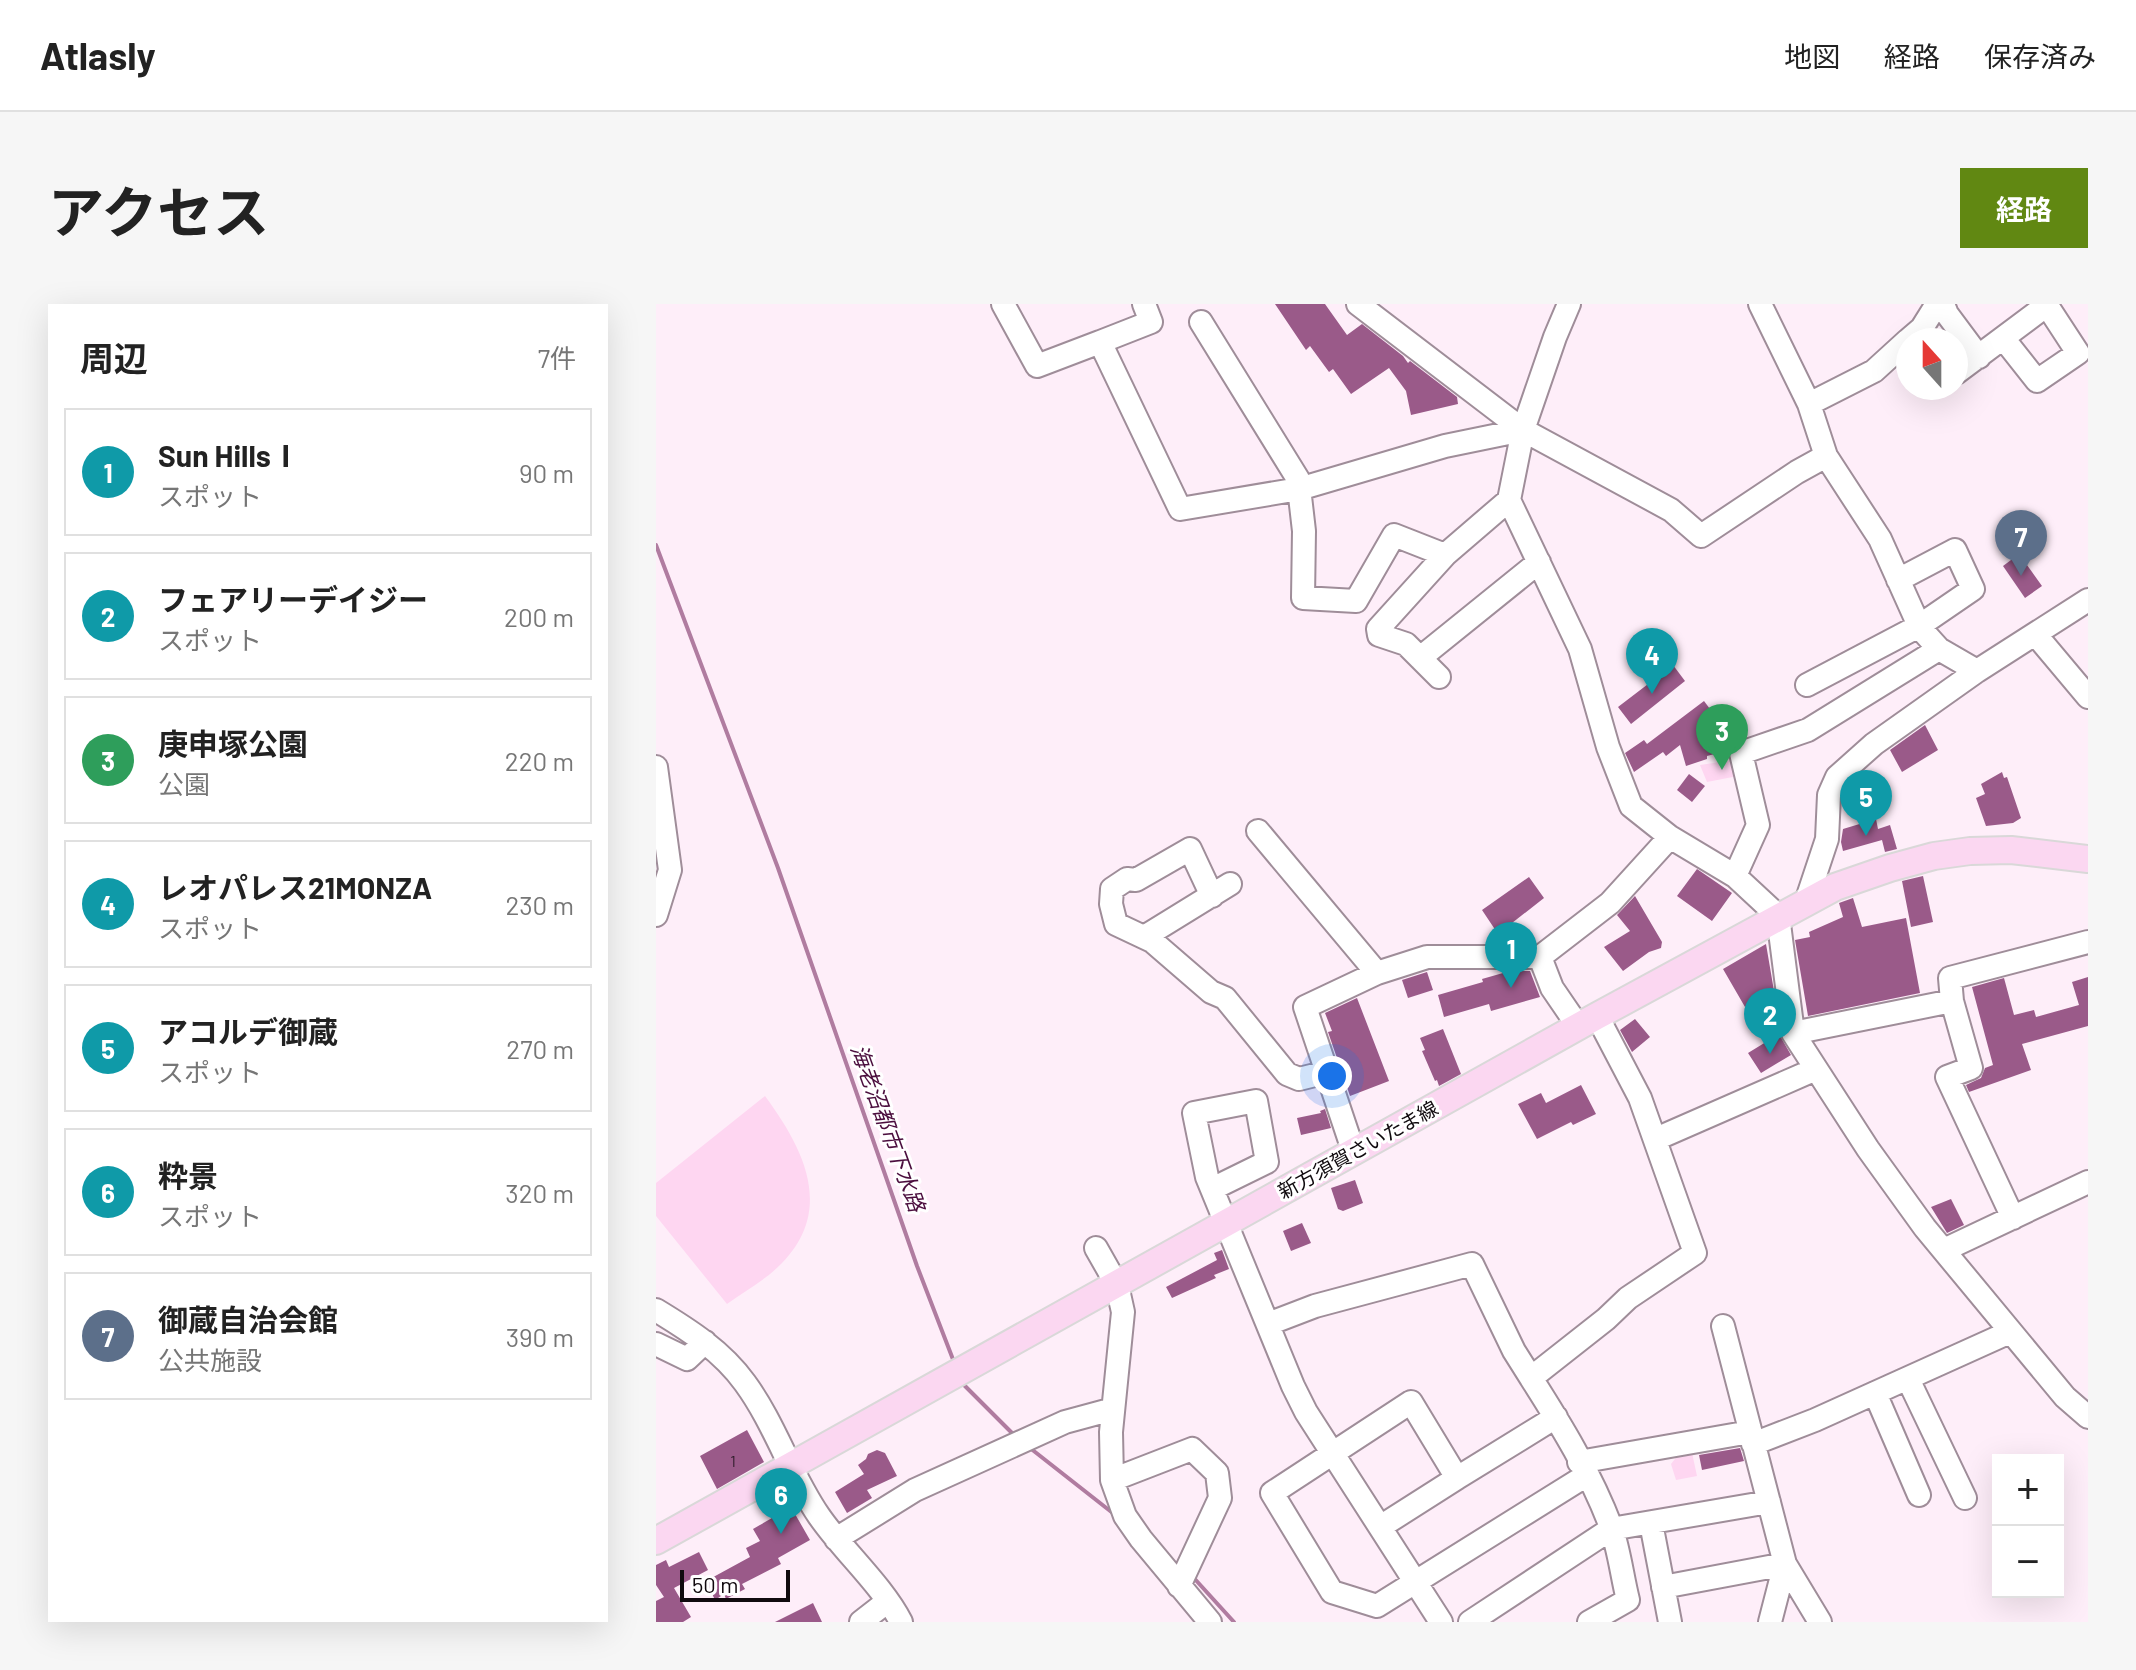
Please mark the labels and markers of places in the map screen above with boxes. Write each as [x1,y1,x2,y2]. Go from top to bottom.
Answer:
pin: 7 [1995,510,2047,576]
pin: 4 [1626,628,1678,694]
pin: 3 [1696,704,1748,770]
pin: 5 [1840,770,1892,836]
pin: 1 [1485,922,1537,988]
pin: 2 [1744,988,1796,1054]
pin: 6 [755,1468,807,1534]

